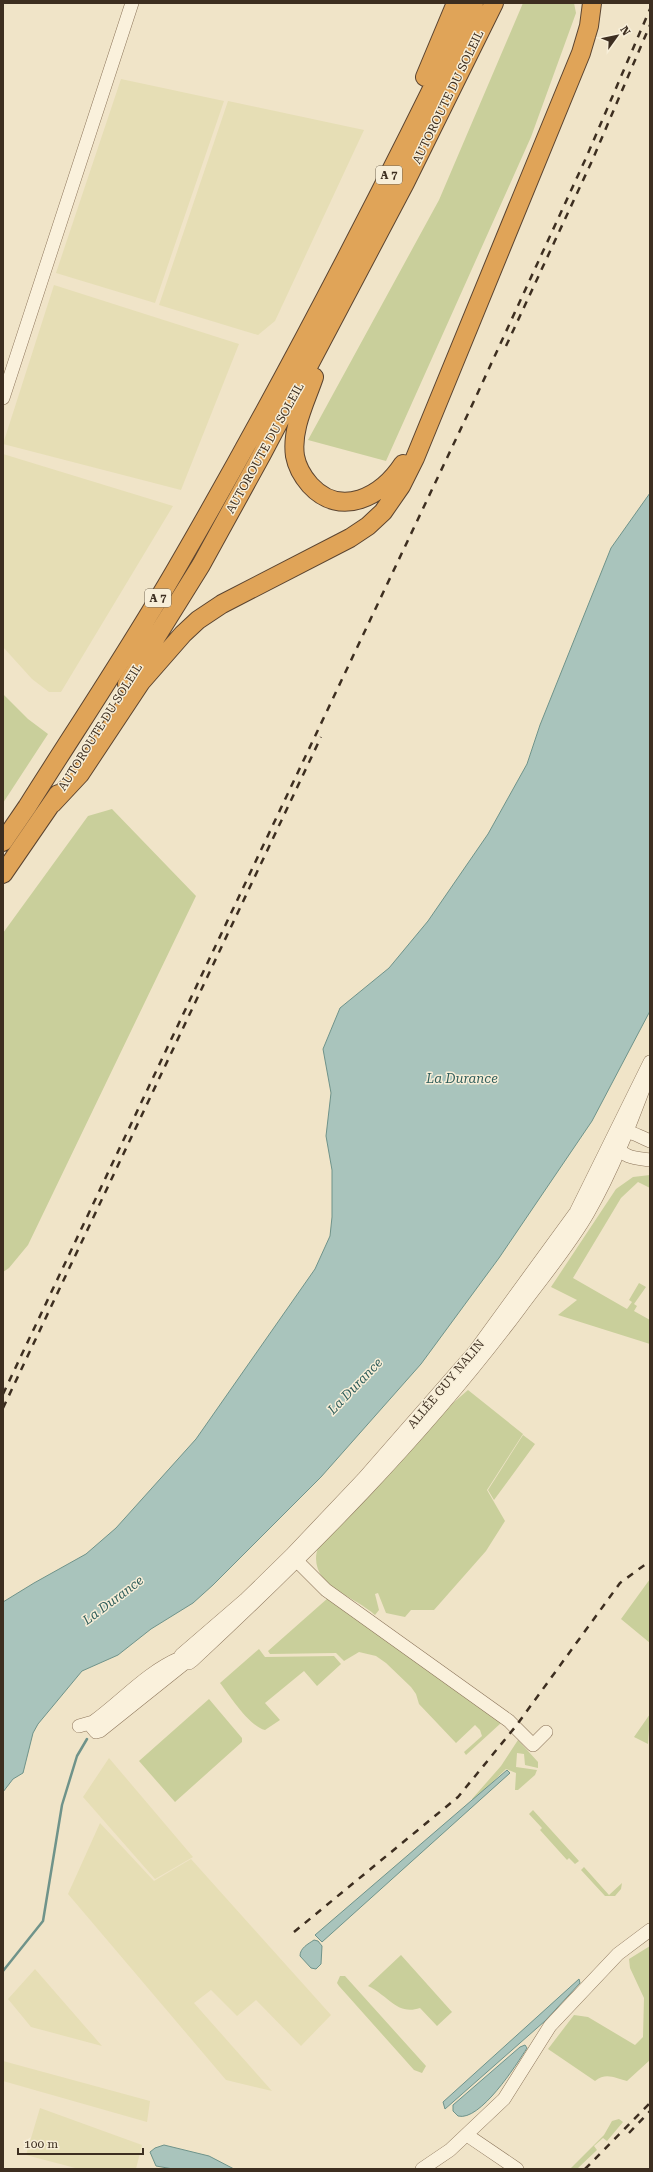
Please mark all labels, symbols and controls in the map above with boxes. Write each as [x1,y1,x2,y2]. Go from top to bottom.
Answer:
north arrow [597,16,637,56]
text: N [617,24,633,38]
street label: AUTOROUTE DU SOLEIL [409,28,487,166]
road number: A 7 [376,166,402,184]
street label: AUTOROUTE DU SOLEIL [223,380,307,516]
road number: A 7 [145,589,171,607]
street label: AUTOROUTE DU SOLEIL [55,661,145,793]
water label: La Durance [425,1071,498,1086]
street label: ALLÉE GUY NALIN [405,1337,487,1431]
water label: La Durance [324,1355,386,1418]
water label: La Durance [79,1572,146,1628]
scale bar [18,2130,143,2156]
text: 100 m [24,2137,58,2151]

